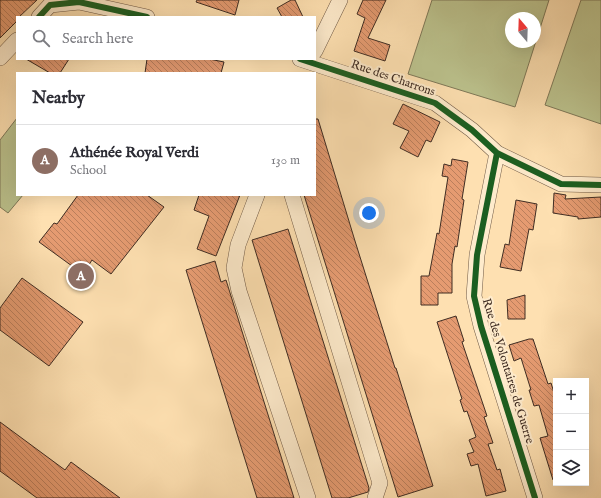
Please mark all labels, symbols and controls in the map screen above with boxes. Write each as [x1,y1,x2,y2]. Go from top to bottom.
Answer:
north arrow [505,12,541,48]
search box [16,16,316,60]
icon: search [30,27,52,49]
text: Search here [62,29,133,48]
street label: Rue des Charrons [349,57,437,99]
text: Nearby [32,88,85,109]
text: Athénée Royal Verdi [70,143,199,162]
text: A [41,152,49,169]
text: 130 m [271,152,300,169]
text: School [70,162,107,179]
your location [359,203,379,223]
pin: A [68,261,94,291]
street label: Rue des Volontaires de Guerre [479,297,537,446]
map controls [553,378,589,486]
button: + [553,378,589,414]
button: − [553,414,589,450]
button: layers [553,450,589,486]

